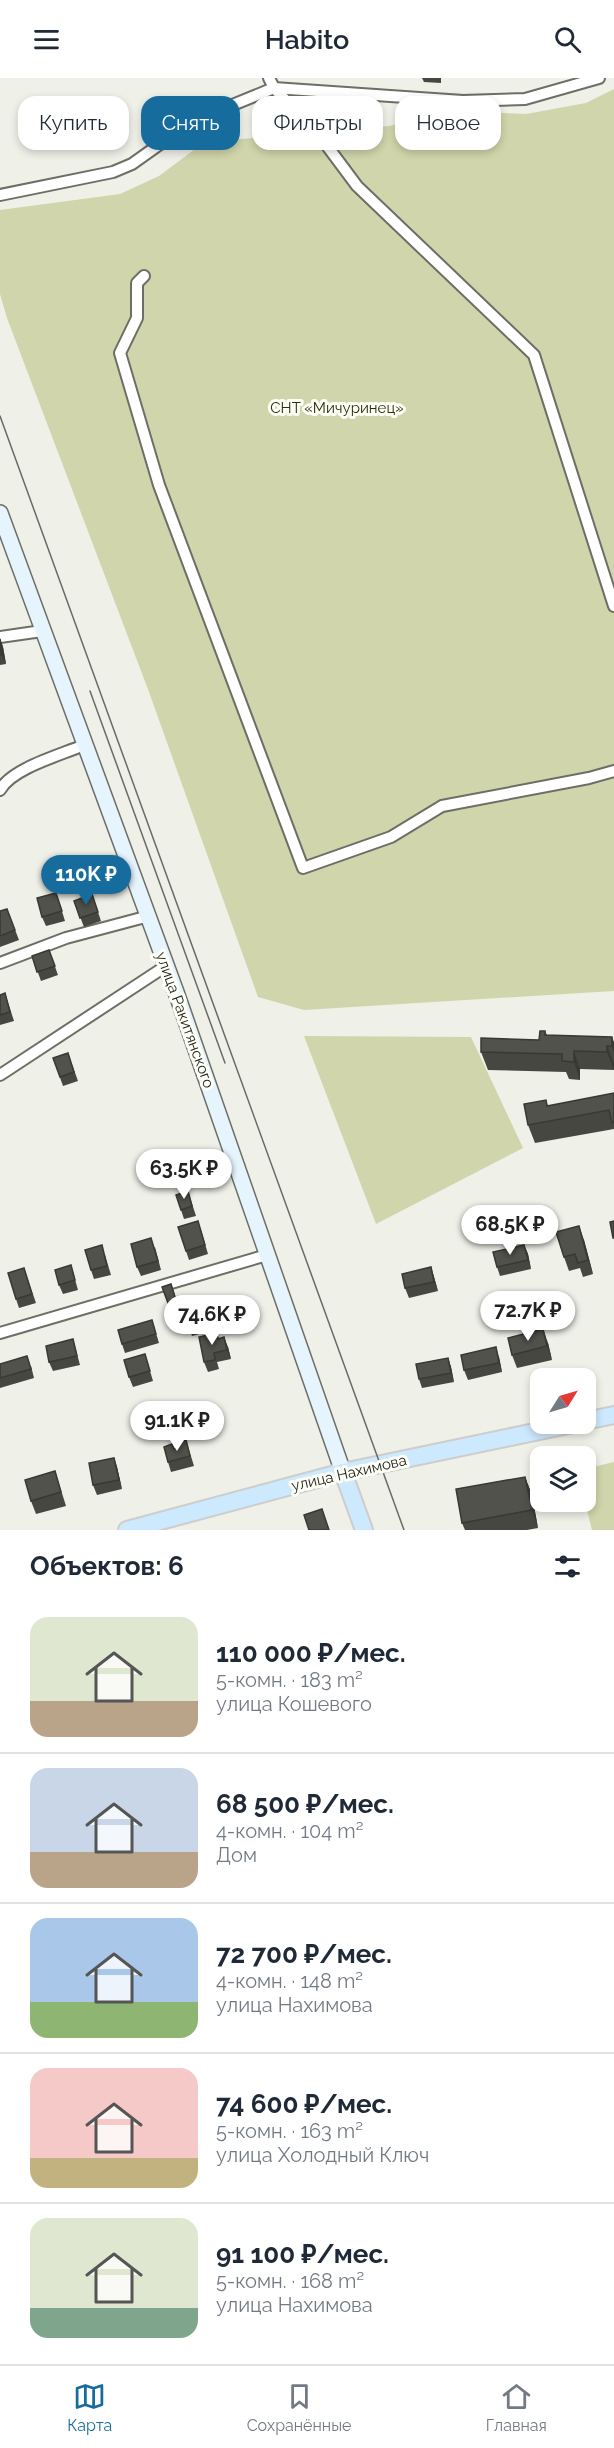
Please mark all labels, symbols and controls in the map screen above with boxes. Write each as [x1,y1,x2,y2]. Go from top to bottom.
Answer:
icon: menu [30,23,63,56]
icon: search [551,23,584,56]
text: Habito [265,24,349,55]
chip: Купить [18,96,129,150]
chip: Снять [141,96,240,150]
chip: Фильтры [252,96,383,150]
chip: Новое [395,96,501,150]
park label: СНТ «Мичуринец» [270,399,404,417]
pin: 110K ₽ [37,855,135,906]
text: 110K ₽ [55,862,117,886]
street label: улица Ракитянского [152,950,218,1091]
pin: 63.5K ₽ [129,1149,239,1200]
text: 63.5K ₽ [150,1156,218,1180]
pin: 68.5K ₽ [455,1205,565,1256]
text: 68.5K ₽ [475,1212,545,1236]
pin: 72.7K ₽ [473,1291,583,1342]
pin: 74.6K ₽ [157,1295,267,1346]
text: 72.7K ₽ [494,1298,562,1322]
text: 74.6K ₽ [178,1302,246,1326]
north arrow [530,1368,596,1434]
map controls [530,1368,596,1512]
pin: 91.1K ₽ [122,1401,232,1452]
text: 91.1K ₽ [144,1408,210,1432]
button: layers [530,1446,596,1512]
street label: улица Нахимова [290,1451,408,1495]
icon: filters [551,1550,584,1583]
text: Объектов: 6 [30,1551,184,1581]
text: 110 000 ₽/мес. [216,1638,406,1668]
icon: home [78,1641,150,1713]
text: 5-комн. · 183 m² [216,1668,363,1692]
text: улица Кошевого [216,1692,372,1716]
text: 68 500 ₽/мес. [216,1789,394,1819]
icon: home [78,1792,150,1864]
text: 4-комн. · 104 m² [216,1819,363,1843]
text: Дом [216,1843,257,1867]
text: 72 700 ₽/мес. [216,1939,392,1969]
icon: home [78,1942,150,2014]
text: 4-комн. · 148 m² [216,1969,363,1993]
text: улица Нахимова [216,1993,373,2017]
text: 74 600 ₽/мес. [216,2089,392,2119]
icon: home [78,2092,150,2164]
text: 5-комн. · 163 m² [216,2119,363,2143]
text: улица Холодный Ключ [216,2143,429,2167]
text: 91 100 ₽/мес. [216,2239,389,2269]
icon: home [78,2242,150,2314]
text: 5-комн. · 168 m² [216,2269,364,2293]
text: улица Нахимова [216,2293,373,2317]
tab: Карта [67,2380,112,2435]
tab: Сохранённые [247,2380,351,2435]
tab: Главная [486,2380,547,2435]

